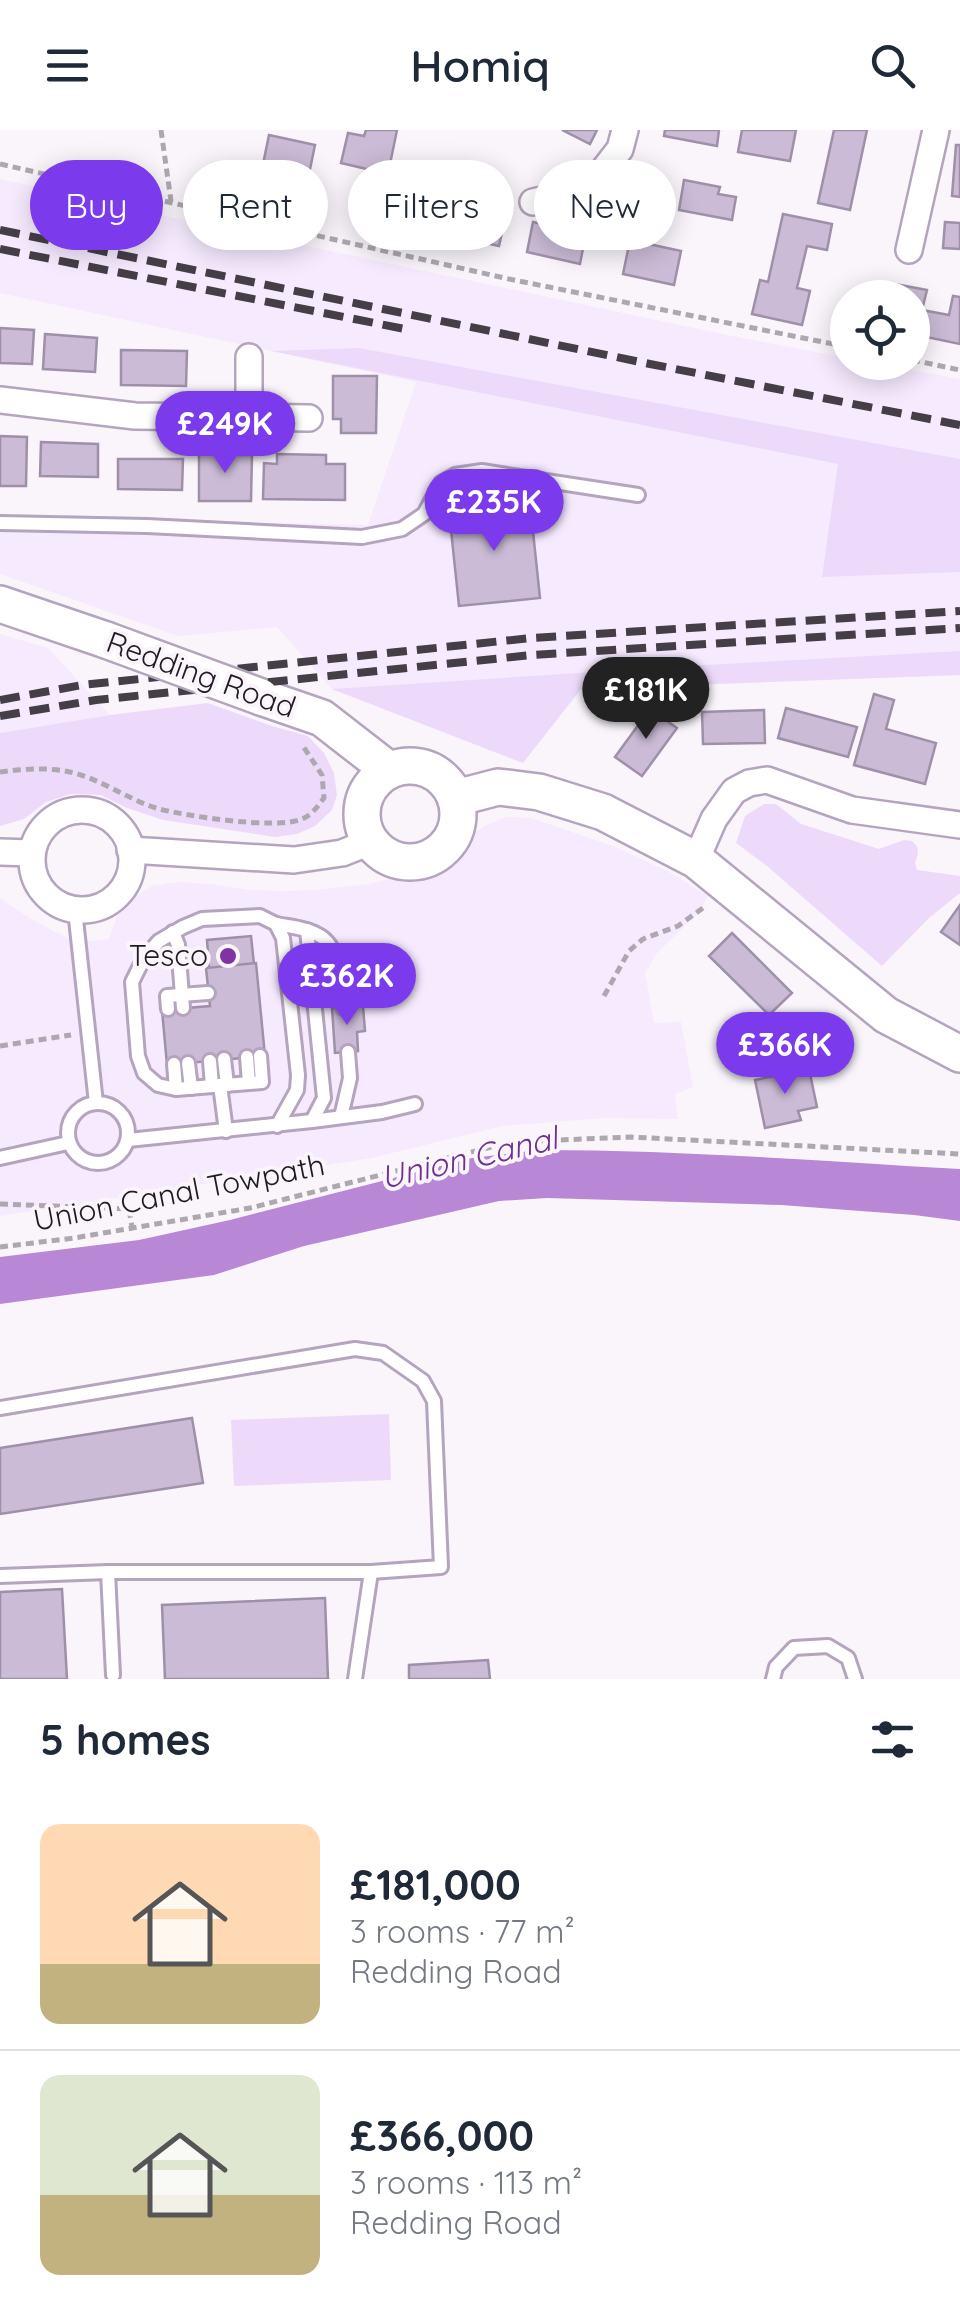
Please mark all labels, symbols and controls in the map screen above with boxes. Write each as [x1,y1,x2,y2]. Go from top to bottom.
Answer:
text: Homiq [410,37,550,93]
icon: menu [40,38,95,93]
icon: search [865,38,920,93]
chip: Buy [30,160,163,250]
chip: Rent [183,160,328,250]
chip: Filters [348,160,514,250]
chip: New [534,160,676,250]
map controls [830,280,930,380]
button: locate [830,280,930,380]
pin: £249K [155,391,295,476]
text: £249K [177,403,273,443]
pin: £235K [424,469,564,554]
text: £235K [447,481,541,521]
street label: Redding Road [102,622,301,726]
pin: £181K [576,657,716,742]
text: £181K [604,669,688,709]
place label: Tesco [129,936,208,974]
pin: £362K [277,943,417,1028]
marker: Tesco [217,945,239,967]
text: £362K [300,955,394,995]
pin: £366K [715,1012,855,1097]
text: £366K [738,1024,832,1064]
water label: Union Canal [376,1116,565,1197]
street label: Union Canal Towpath [30,1145,328,1239]
icon: filters [865,1712,920,1767]
text: 5 homes [40,1713,211,1766]
text: £181,000 [350,1858,521,1911]
icon: home [120,1864,240,1984]
text: 3 rooms · 77 m² [350,1911,575,1951]
text: Redding Road [350,1951,562,1991]
text: £366,000 [350,2109,534,2162]
icon: home [120,2115,240,2235]
text: 3 rooms · 113 m² [350,2162,582,2202]
text: Redding Road [350,2202,562,2242]

